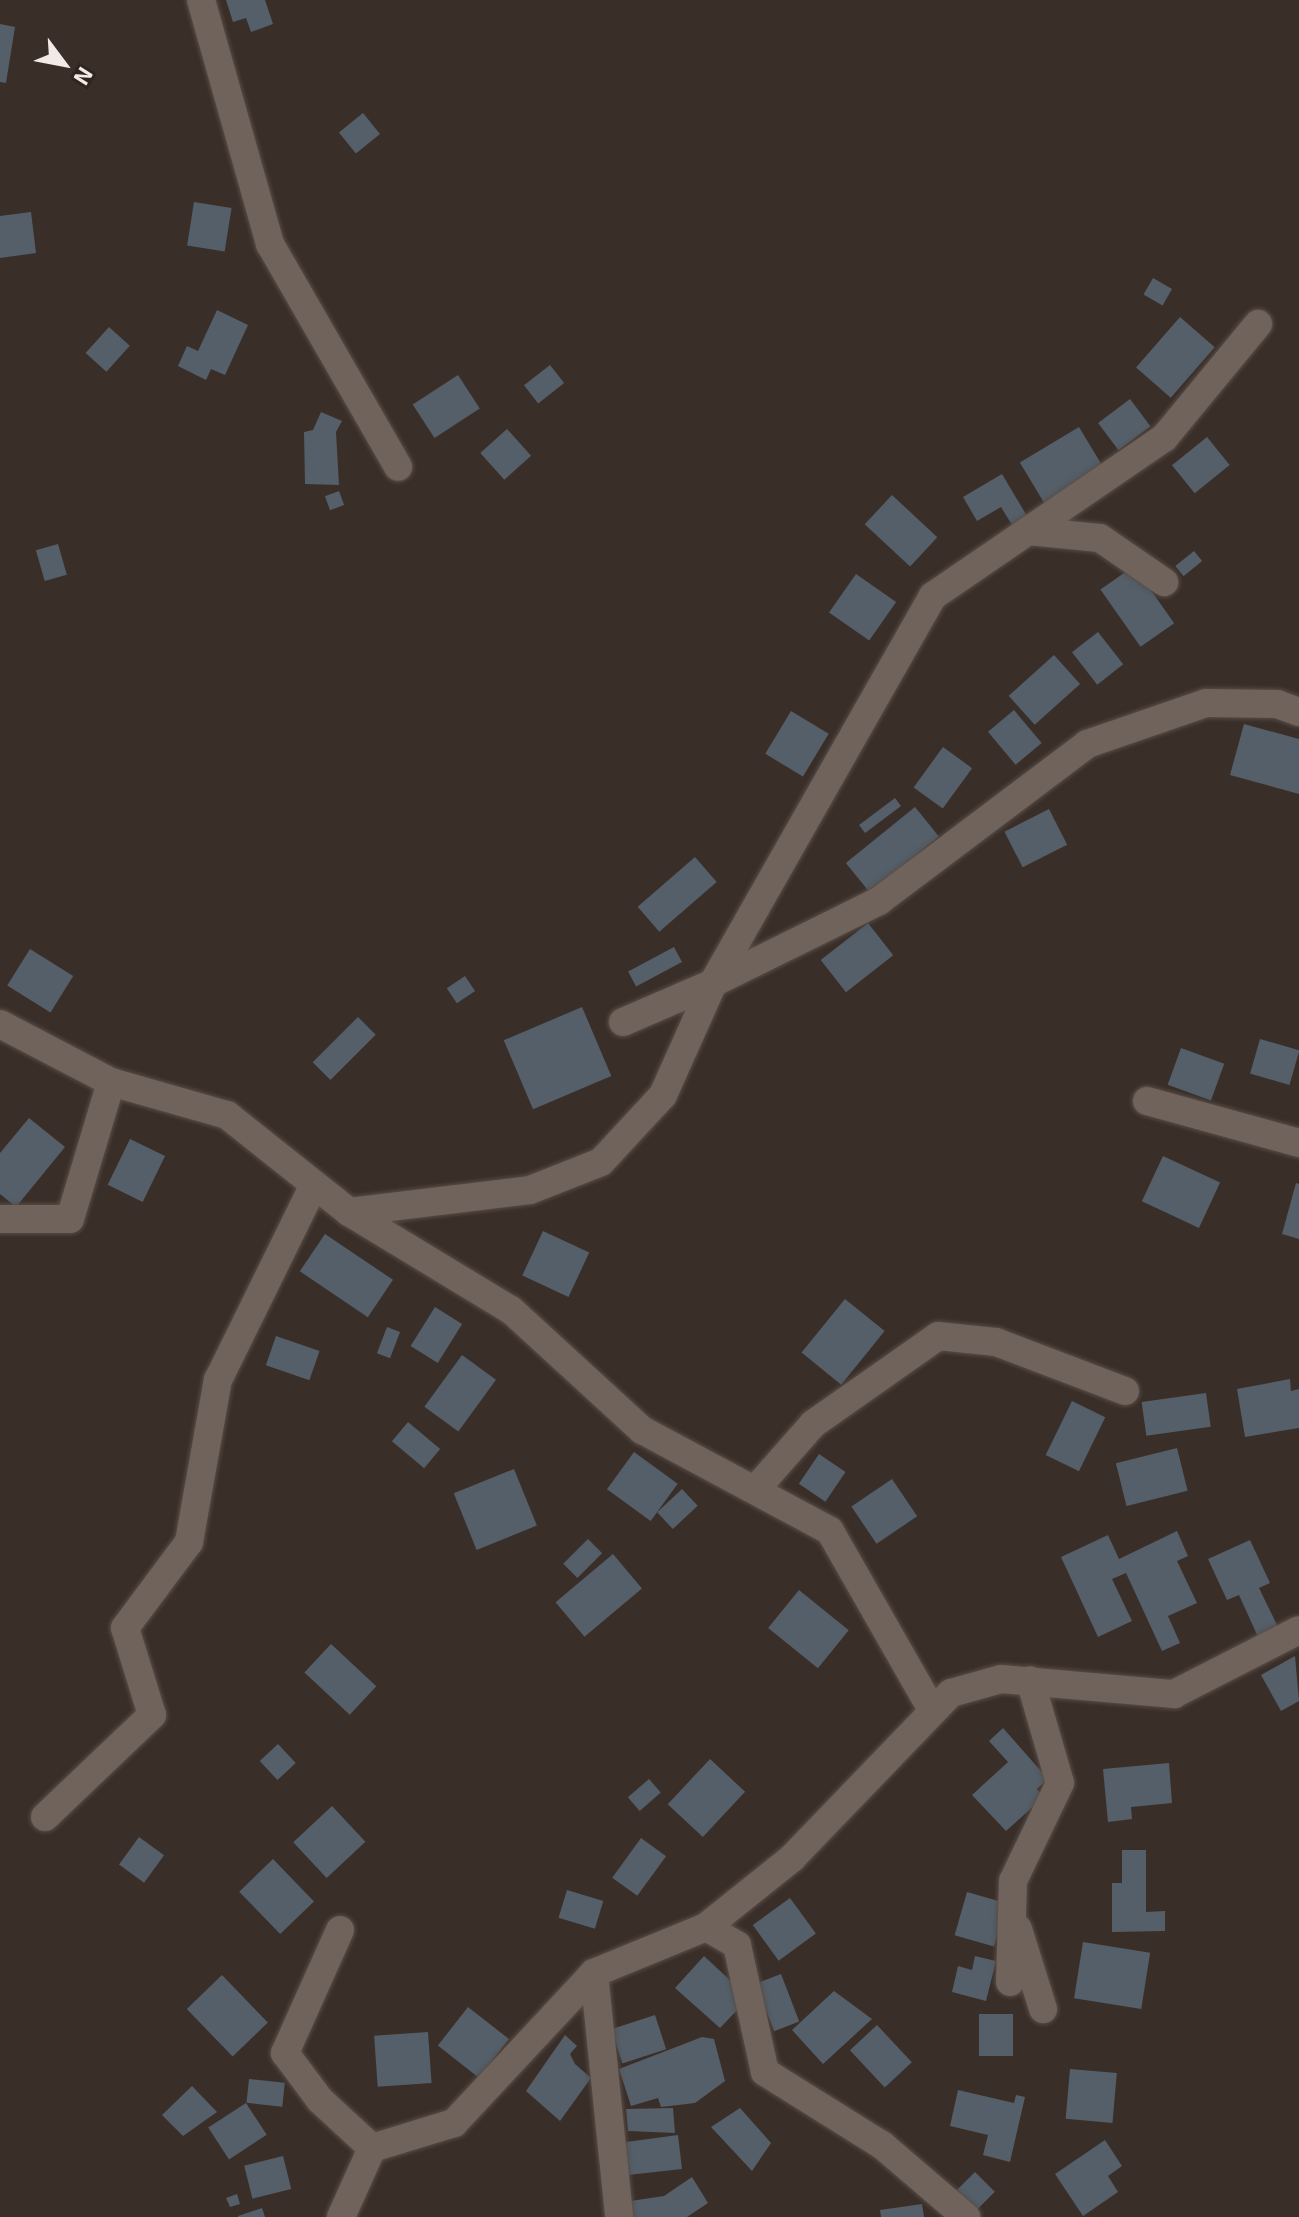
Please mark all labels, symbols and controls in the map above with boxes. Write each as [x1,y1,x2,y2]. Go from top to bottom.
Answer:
north arrow [24,24,104,104]
text: N [69,63,100,90]

